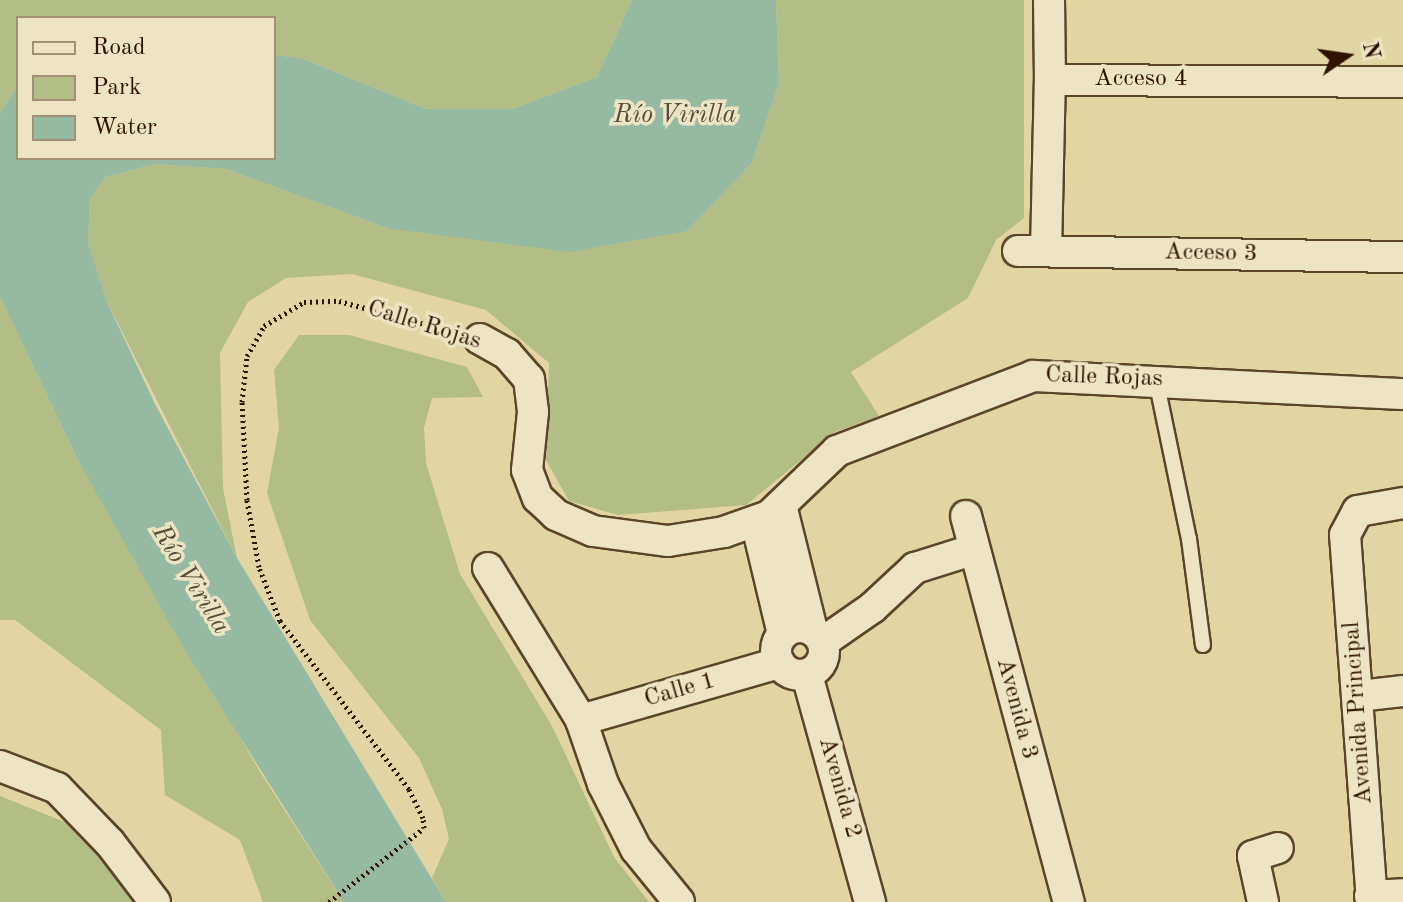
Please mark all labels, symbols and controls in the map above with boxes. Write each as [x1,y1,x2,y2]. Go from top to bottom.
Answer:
legend [16,16,276,160]
north arrow [1307,16,1387,96]
text: Road [92,36,145,60]
text: N [1358,40,1383,61]
street label: Acceso 4 [1094,66,1188,94]
text: Park [92,76,141,100]
water label: Río Virilla [614,100,736,132]
text: Water [92,116,157,140]
street label: Acceso 3 [1164,239,1258,269]
street label: Calle Rojas [364,295,484,357]
street label: Calle Rojas [1045,362,1163,394]
water label: Río Virilla [144,520,236,640]
street label: Avenida Principal [1338,621,1380,805]
street label: Avenida 3 [989,655,1043,763]
street label: Calle 1 [641,667,719,715]
street label: Avenida 2 [811,734,867,842]

